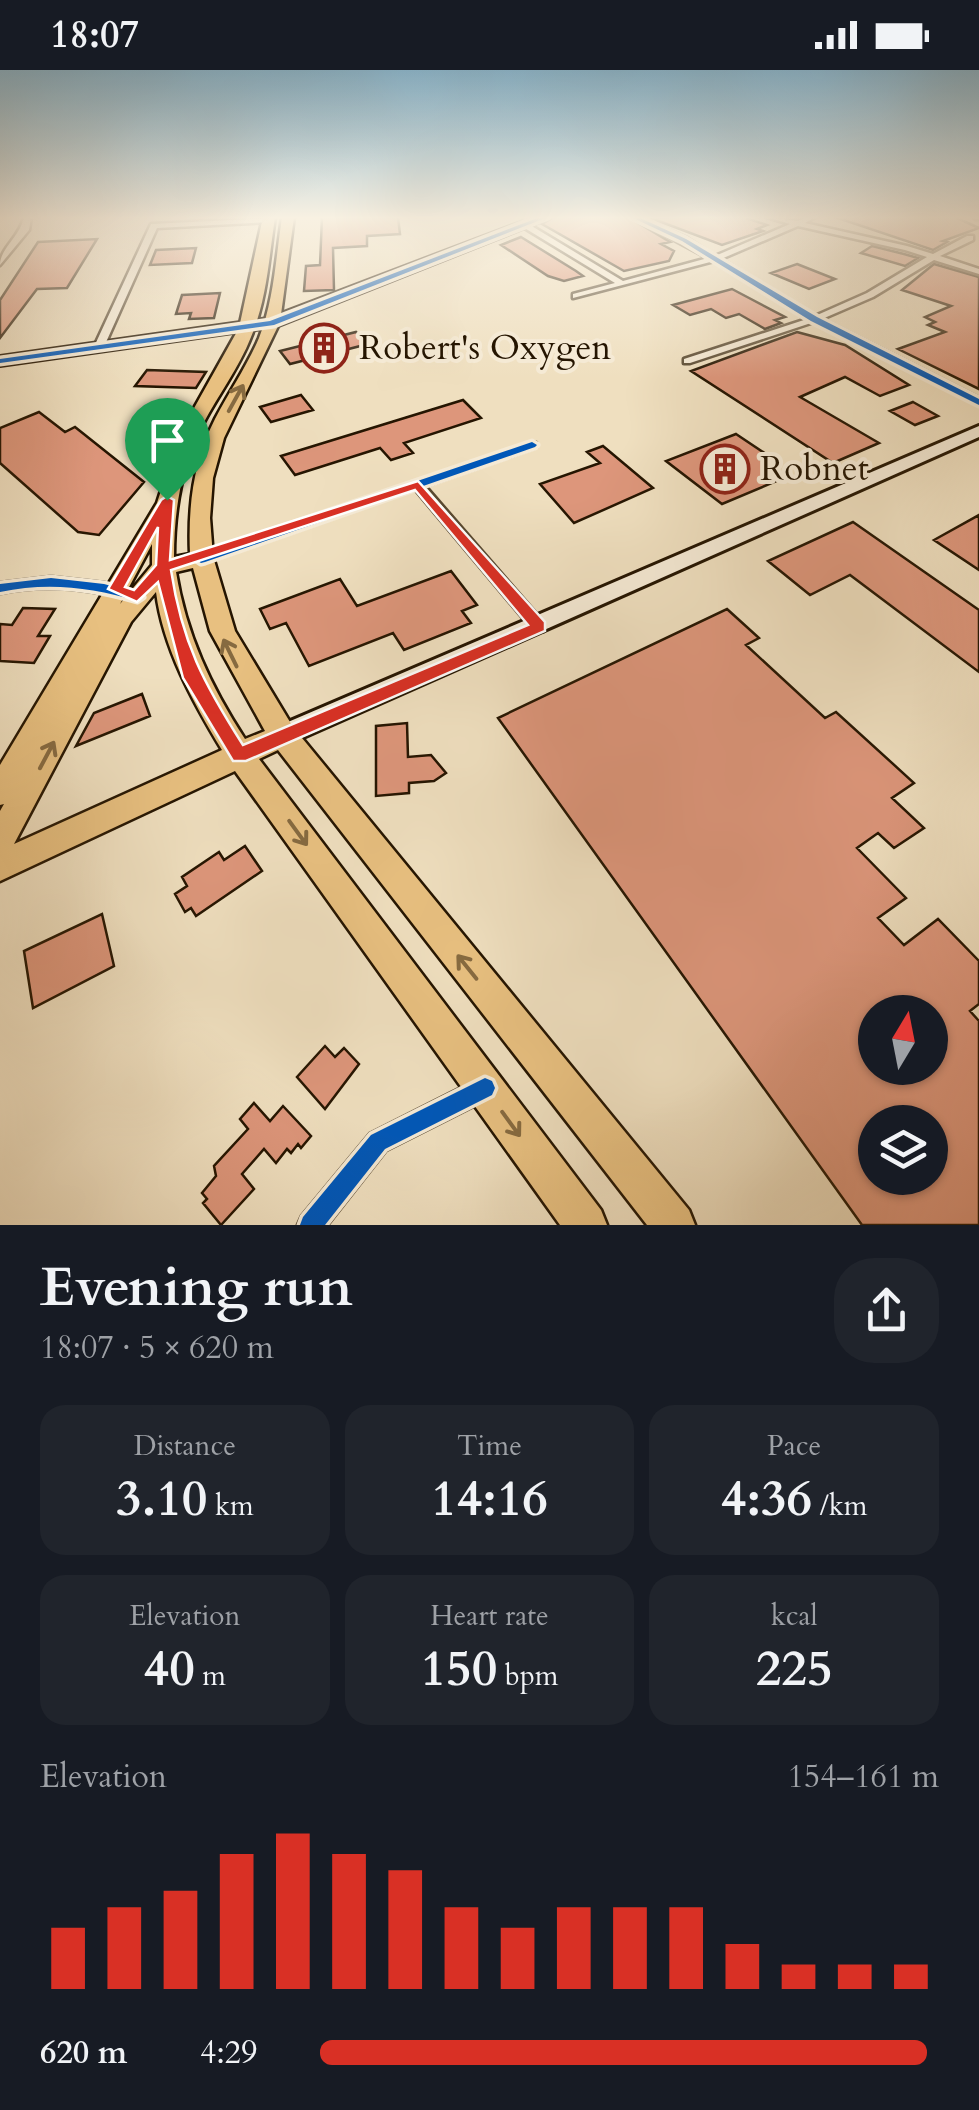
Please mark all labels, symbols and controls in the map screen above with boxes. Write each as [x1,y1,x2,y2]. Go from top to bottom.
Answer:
text: 18:07 [50,9,139,61]
building icon: Robert's Oxygen [298,322,350,374]
place label: Robert's Oxygen [359,324,611,372]
one-way arrow [226,384,246,413]
pin [125,398,210,501]
icon: arrive [140,413,195,468]
building icon: Robnet [699,443,751,495]
place label: Robnet [760,445,869,493]
one-way arrow [220,638,239,668]
one-way arrow [38,740,57,770]
one-way arrow [287,819,308,847]
one-way arrow [457,954,478,981]
north arrow [858,995,948,1085]
map controls [858,995,948,1195]
button: layers [858,1105,948,1195]
one-way arrow [500,1109,521,1137]
text: Evening run [40,1251,353,1325]
button: share [834,1258,939,1363]
text: 18:07 · 5 × 620 m [40,1326,274,1370]
text: Distance [134,1427,236,1465]
text: Time [457,1427,522,1465]
text: Pace [767,1427,821,1465]
text: 3.10 [116,1465,207,1533]
text: 14:16 [431,1465,548,1533]
text: 4:36 [721,1465,812,1533]
text: km [207,1487,254,1525]
text: /km [812,1487,867,1525]
text: Elevation [129,1597,240,1635]
text: Heart rate [430,1597,549,1635]
text: kcal [771,1597,818,1635]
text: 40 [144,1635,195,1703]
text: 150 [421,1635,497,1703]
text: 225 [756,1635,833,1703]
text: m [195,1657,226,1695]
text: bpm [497,1657,558,1695]
text: Elevation [40,1755,167,1799]
text: 154–161 m [787,1755,939,1799]
text: 620 m [40,2031,127,2075]
text: 4:29 [200,2031,257,2075]

